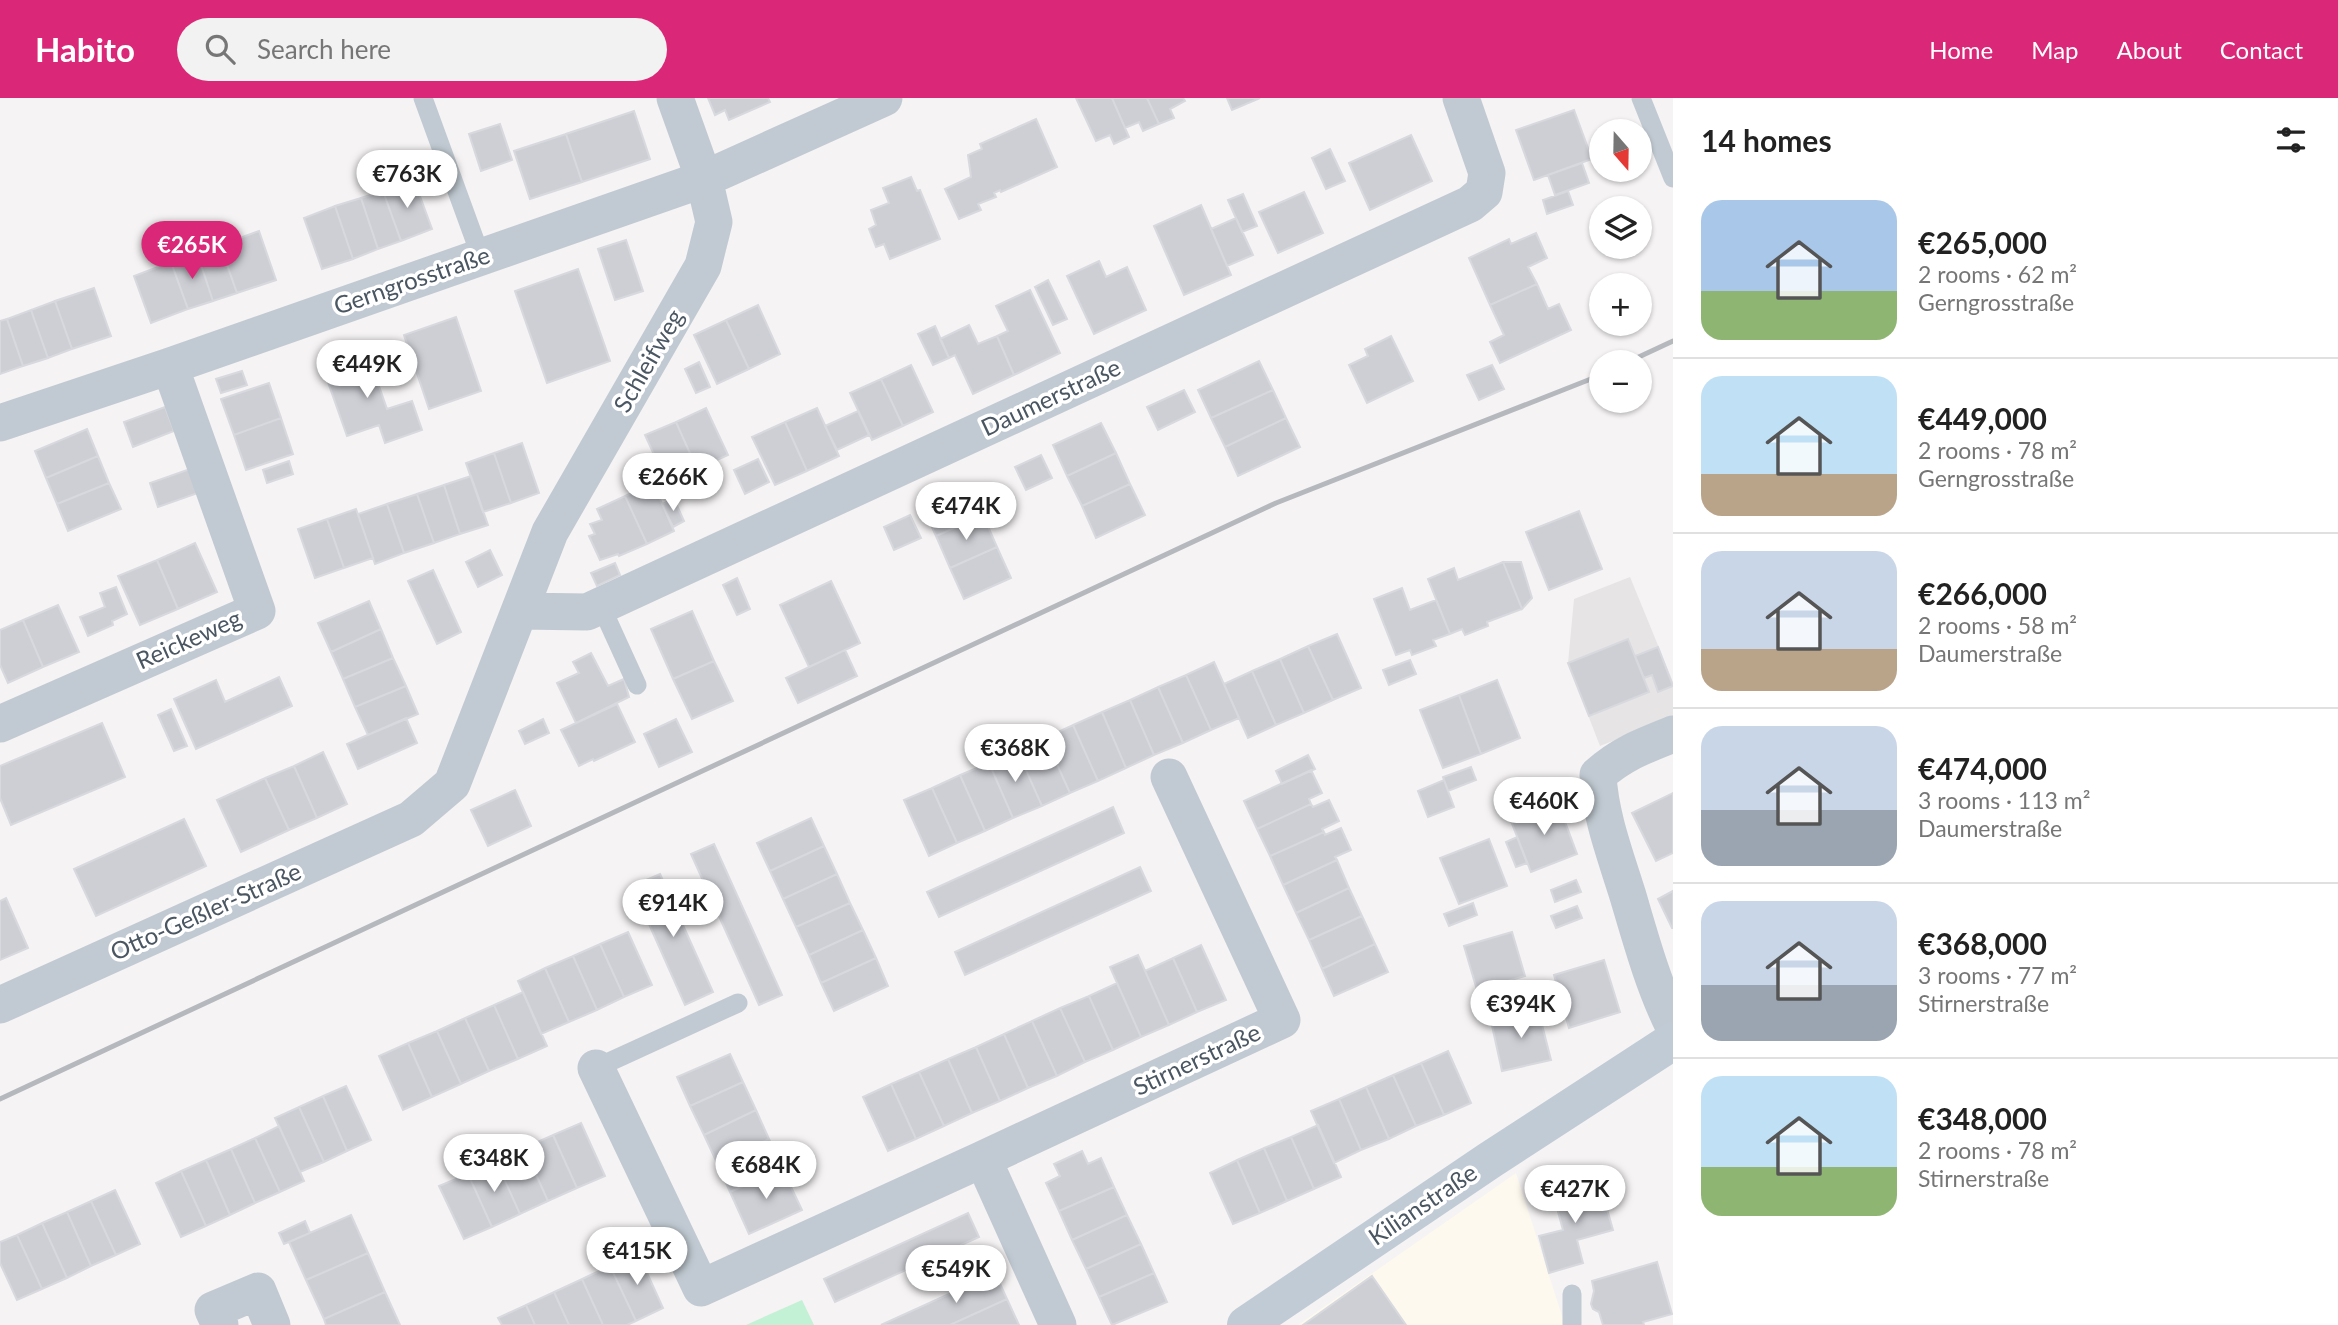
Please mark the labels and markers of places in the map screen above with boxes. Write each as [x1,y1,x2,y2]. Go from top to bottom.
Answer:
pin: €763K [358,150,456,210]
pin: €265K [143,222,241,281]
pin: €449K [318,341,416,400]
pin: €266K [624,454,722,513]
pin: €474K [917,482,1015,542]
pin: €368K [966,724,1064,784]
pin: €460K [1495,778,1593,837]
pin: €914K [624,880,722,939]
pin: €394K [1472,981,1570,1040]
pin: €348K [445,1134,543,1194]
pin: €684K [717,1142,815,1201]
pin: €427K [1526,1166,1624,1225]
pin: €415K [588,1228,686,1287]
pin: €549K [907,1246,1005,1305]

